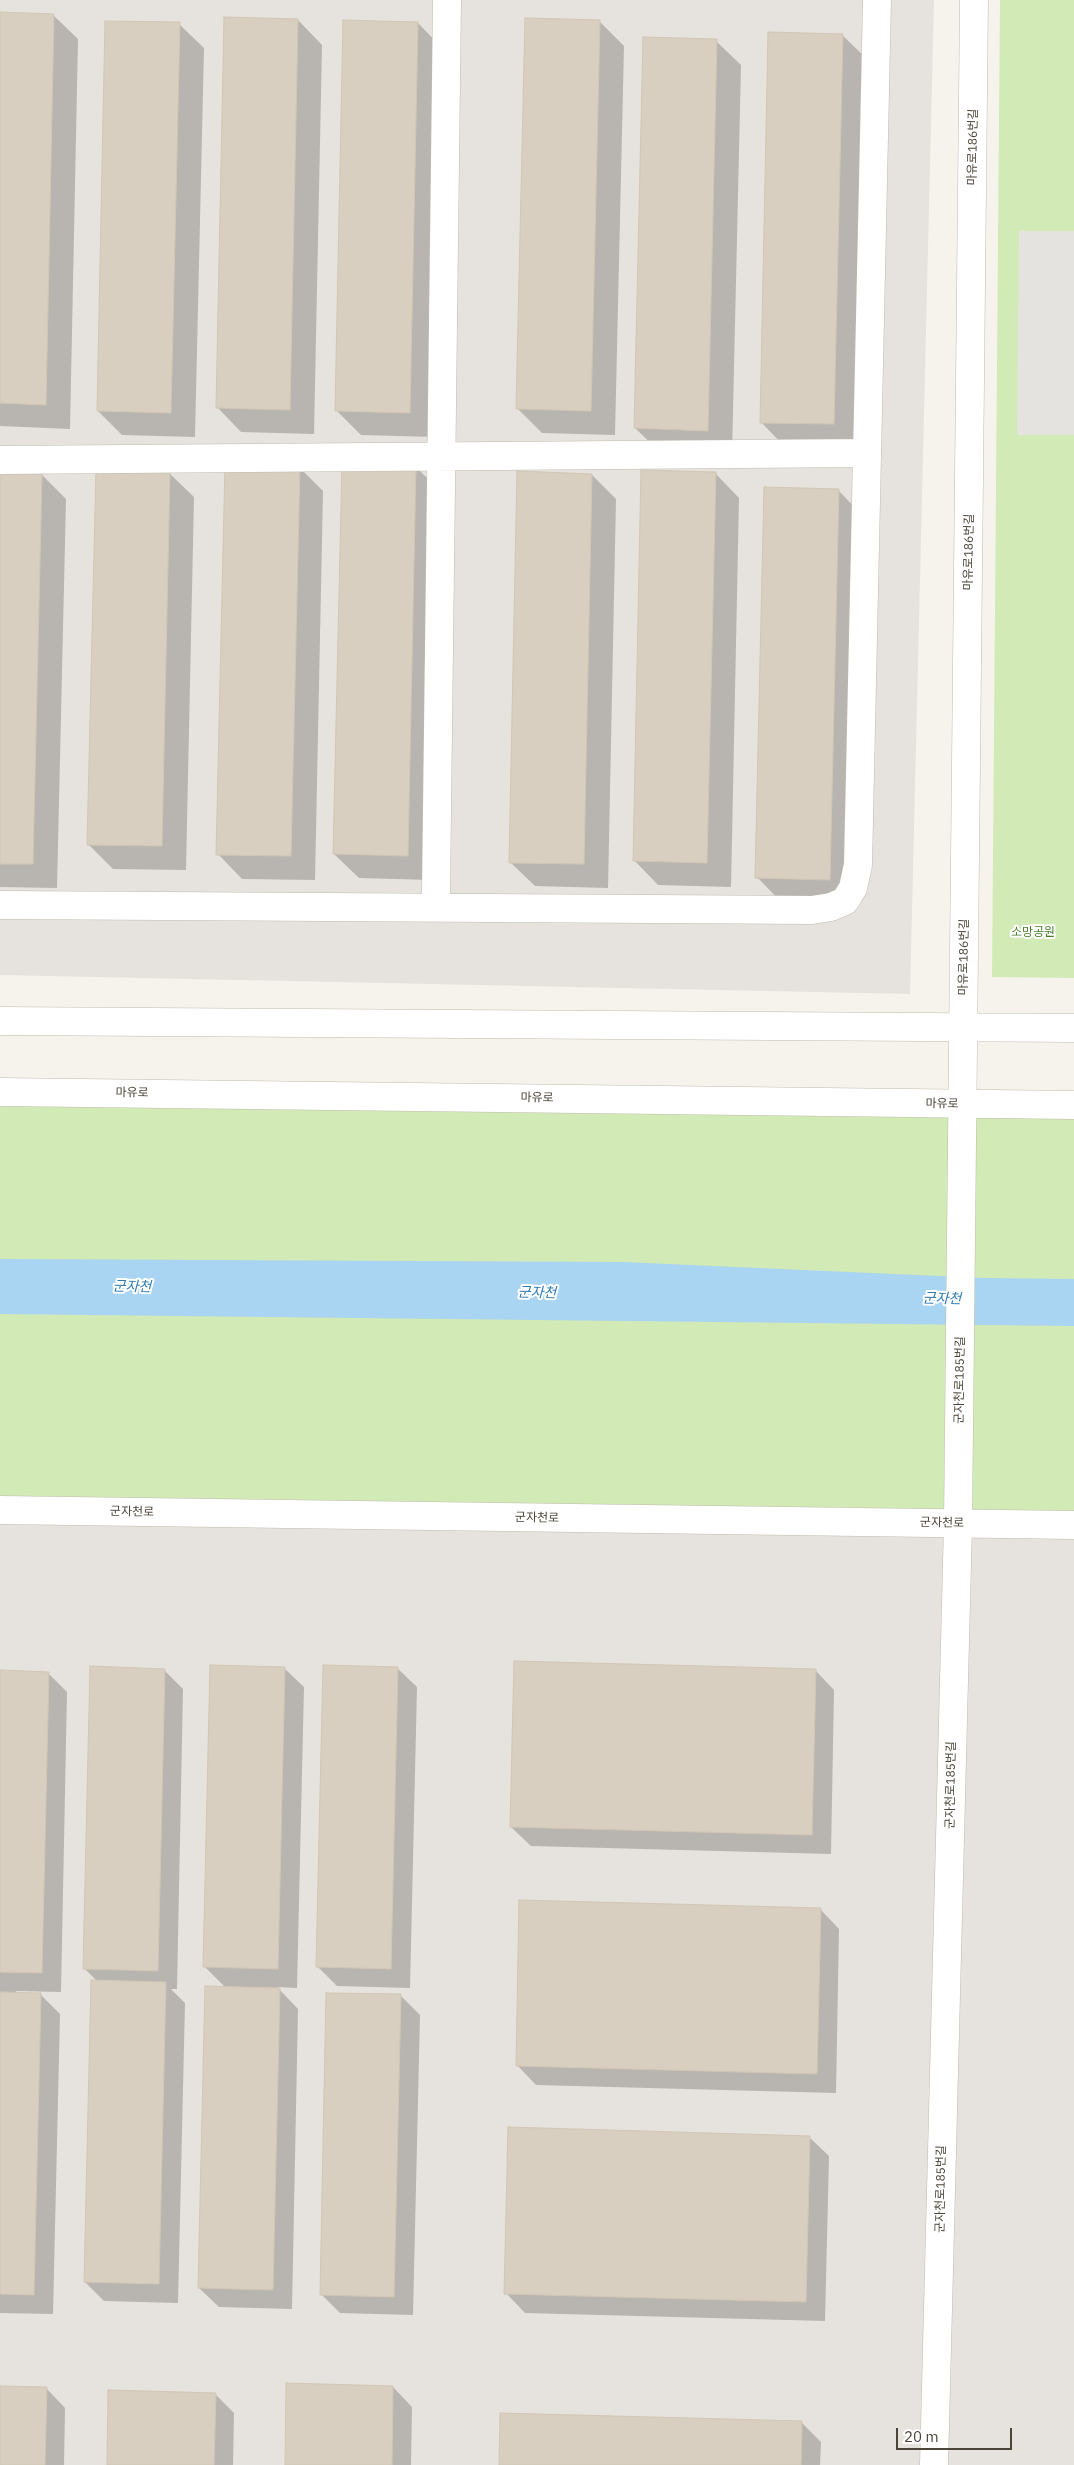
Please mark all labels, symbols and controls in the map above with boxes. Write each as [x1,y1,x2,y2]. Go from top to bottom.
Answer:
street label: 마유로186번길 [965,108,981,186]
street label: 마유로186번길 [961,513,977,591]
street label: 마유로186번길 [956,918,972,996]
park label: 소망공원 [1011,926,1055,940]
street label: 마유로 [115,1086,149,1100]
street label: 마유로 [520,1091,554,1105]
street label: 마유로 [925,1097,959,1111]
water label: 군자천 [113,1278,151,1296]
water label: 군자천 [518,1284,556,1302]
water label: 군자천 [923,1290,961,1308]
street label: 군자천로185번길 [952,1336,968,1424]
street label: 군자천로 [110,1504,154,1520]
street label: 군자천로 [515,1510,559,1526]
street label: 군자천로 [920,1515,964,1531]
street label: 군자천로185번길 [943,1741,959,1829]
street label: 군자천로185번길 [933,2145,949,2233]
scale bar [899,2418,1015,2450]
text: 20 m [904,2427,939,2446]

